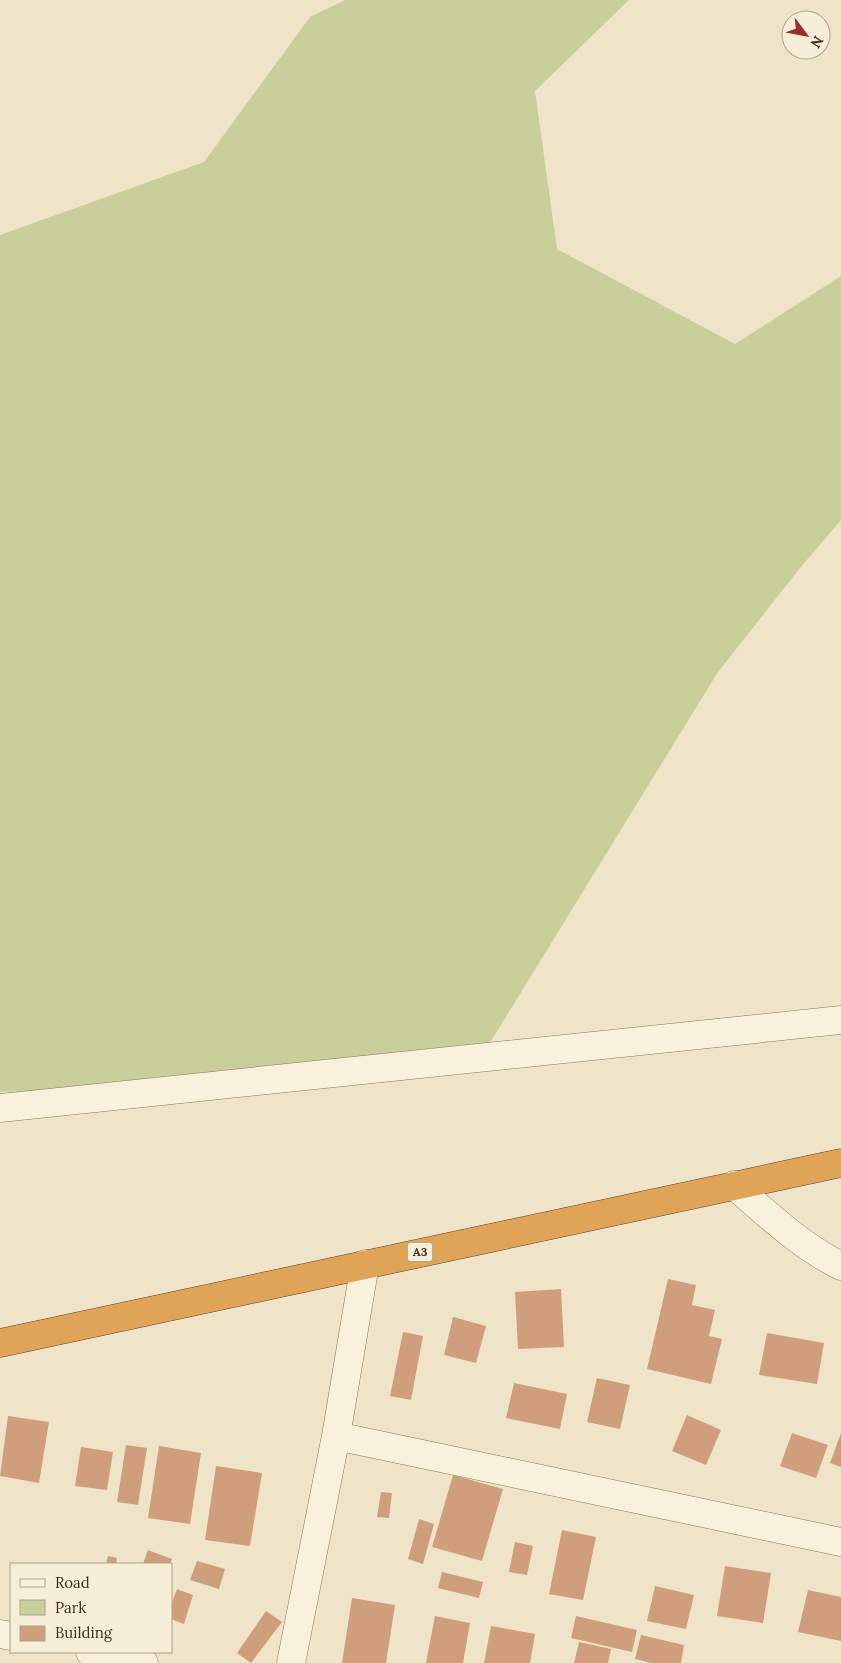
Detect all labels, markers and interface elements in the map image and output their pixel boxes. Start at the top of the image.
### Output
north arrow [781,10,831,60]
text: N [806,33,828,51]
road number: A3 [408,1242,432,1262]
legend [10,1563,172,1653]
text: Road [55,1573,90,1592]
text: Park [55,1598,86,1617]
text: Building [55,1623,113,1642]

